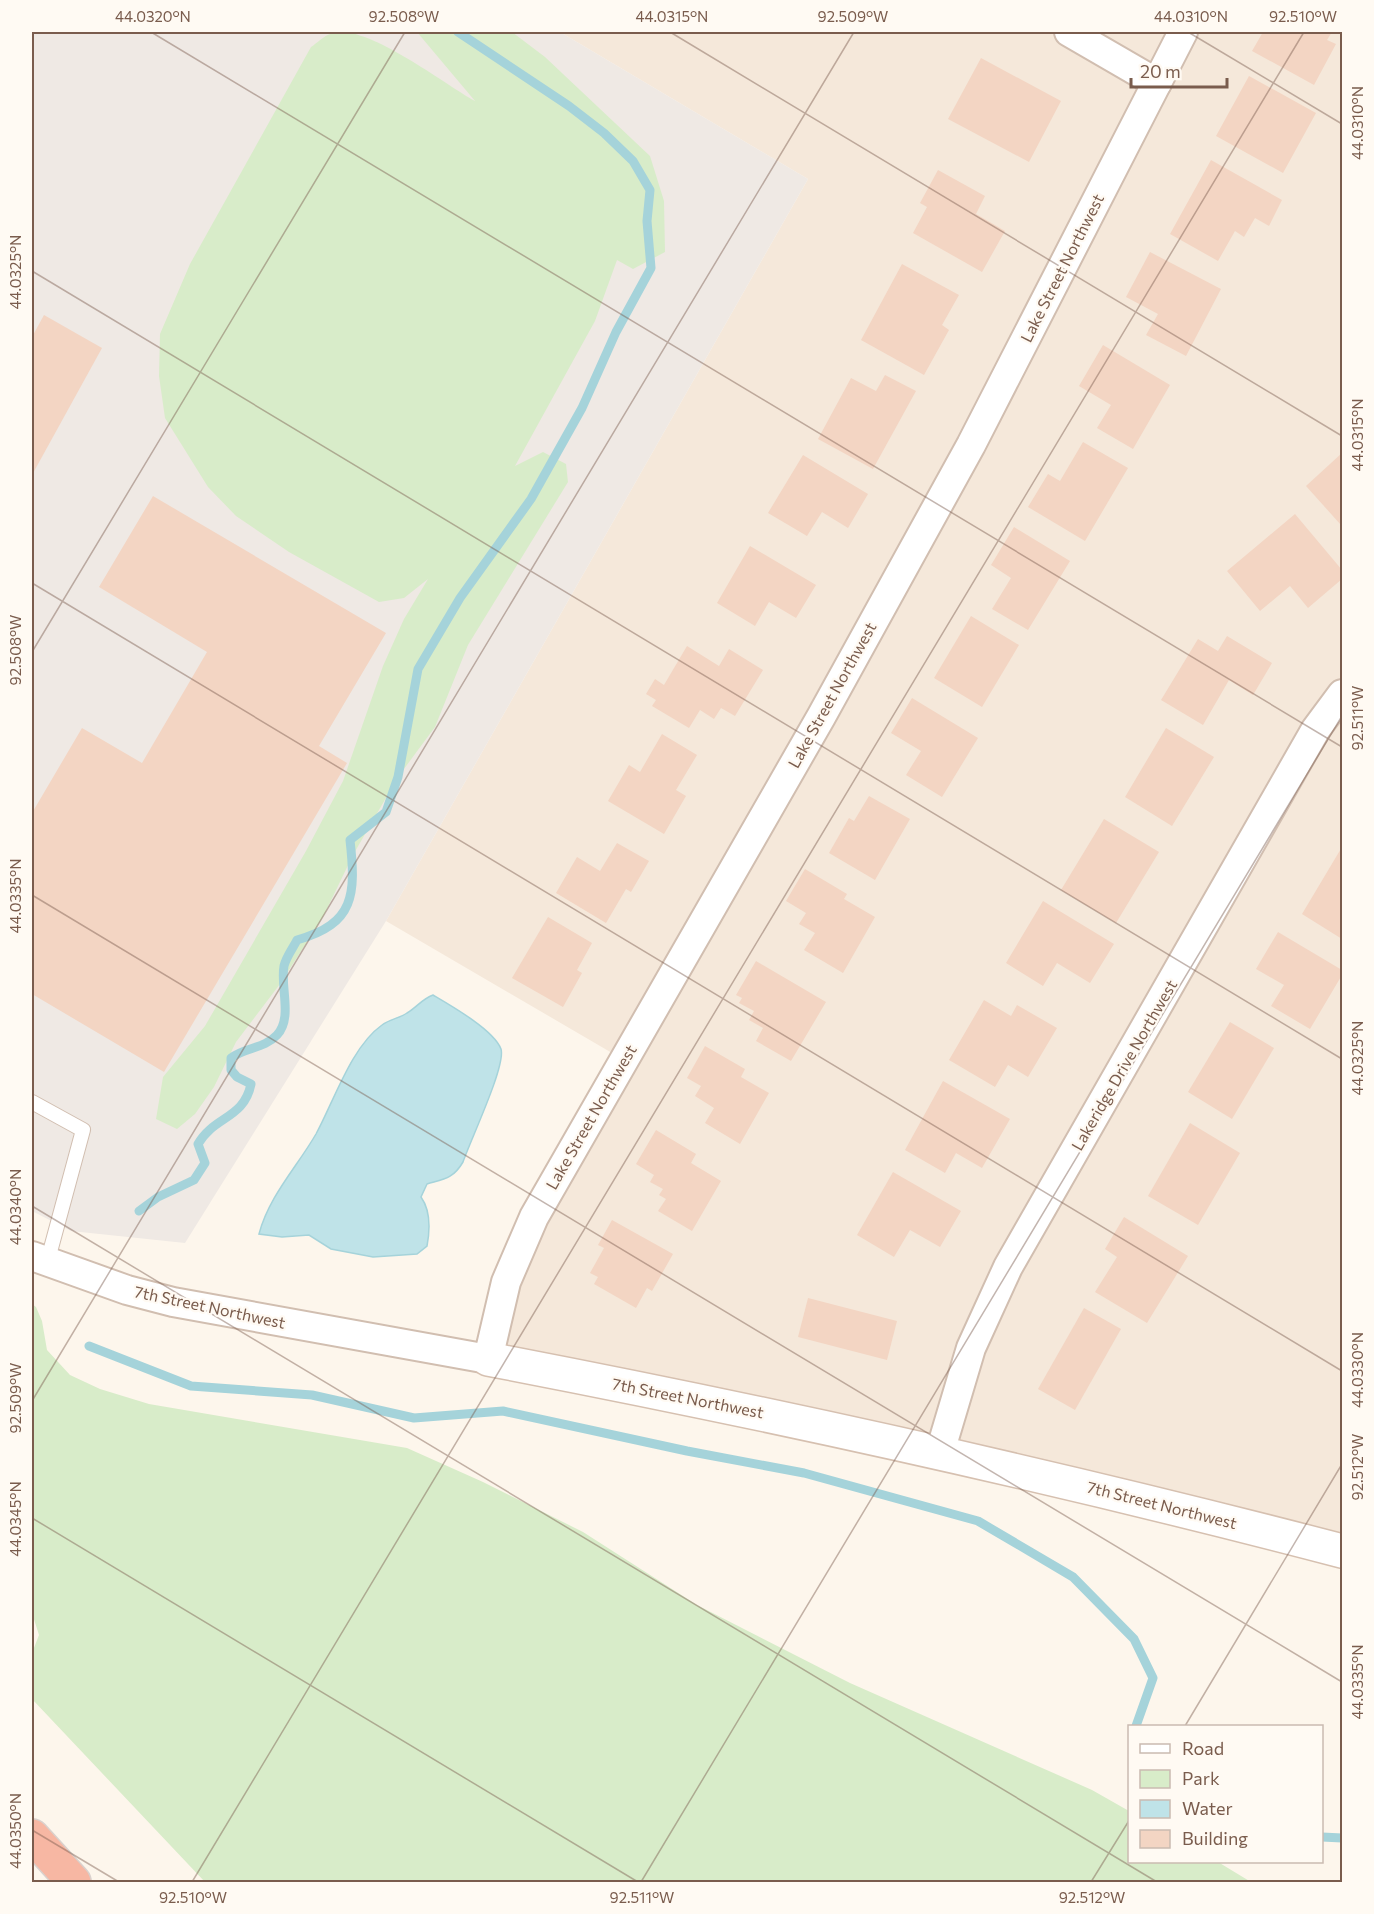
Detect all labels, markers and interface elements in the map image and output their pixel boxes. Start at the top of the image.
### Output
text: 44.0320°N [115,7,191,25]
text: 92.508°W [369,7,439,25]
text: 44.0315°N [636,7,708,25]
text: 92.509°W [818,7,888,25]
text: 44.0310°N [1154,7,1228,25]
text: 92.510°W [1269,7,1337,25]
scale bar [1131,51,1227,89]
text: 20 m [1140,60,1181,82]
text: 44.0310°N [1348,86,1366,160]
street label: Lake Street Northwest [1016,190,1107,345]
text: 44.0325°N [6,235,24,309]
text: 44.0315°N [1348,399,1366,471]
text: 92.508°W [6,615,24,685]
street label: Lake Street Northwest [784,618,880,771]
text: 92.511°W [1348,686,1366,750]
text: 44.0335°N [6,859,24,934]
street label: Lakeridge Drive Northwest [1067,976,1181,1154]
text: 44.0325°N [1348,1021,1366,1095]
street label: Lake Street Northwest [541,1041,640,1192]
text: 44.0340°N [6,1169,24,1245]
street label: 7th Street Northwest [133,1281,288,1332]
text: 44.0330°N [1348,1332,1366,1408]
text: 92.509°W [6,1363,24,1433]
street label: 7th Street Northwest [611,1374,766,1422]
text: 92.512°W [1348,1434,1366,1500]
street label: 7th Street Northwest [1085,1477,1239,1532]
text: 44.0345°N [6,1481,24,1557]
text: 44.0335°N [1348,1645,1366,1720]
legend [1128,1725,1323,1863]
text: Road [1182,1737,1224,1759]
text: Park [1182,1767,1220,1789]
text: 44.0350°N [6,1793,24,1869]
text: Water [1182,1797,1233,1819]
text: Building [1182,1827,1248,1849]
text: 92.510°W [159,1888,227,1906]
text: 92.511°W [610,1888,674,1906]
text: 92.512°W [1059,1888,1125,1906]

